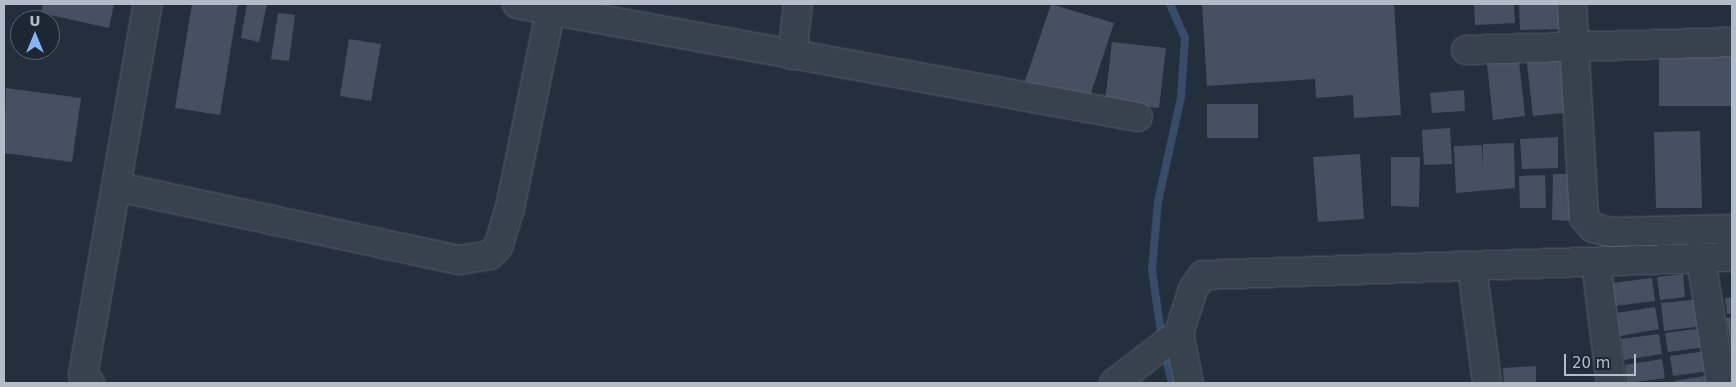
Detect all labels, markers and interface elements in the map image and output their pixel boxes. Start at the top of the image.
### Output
north arrow [10,10,60,60]
text: U [29,13,41,29]
scale bar [1566,344,1638,376]
text: 20 m [1572,354,1610,372]

